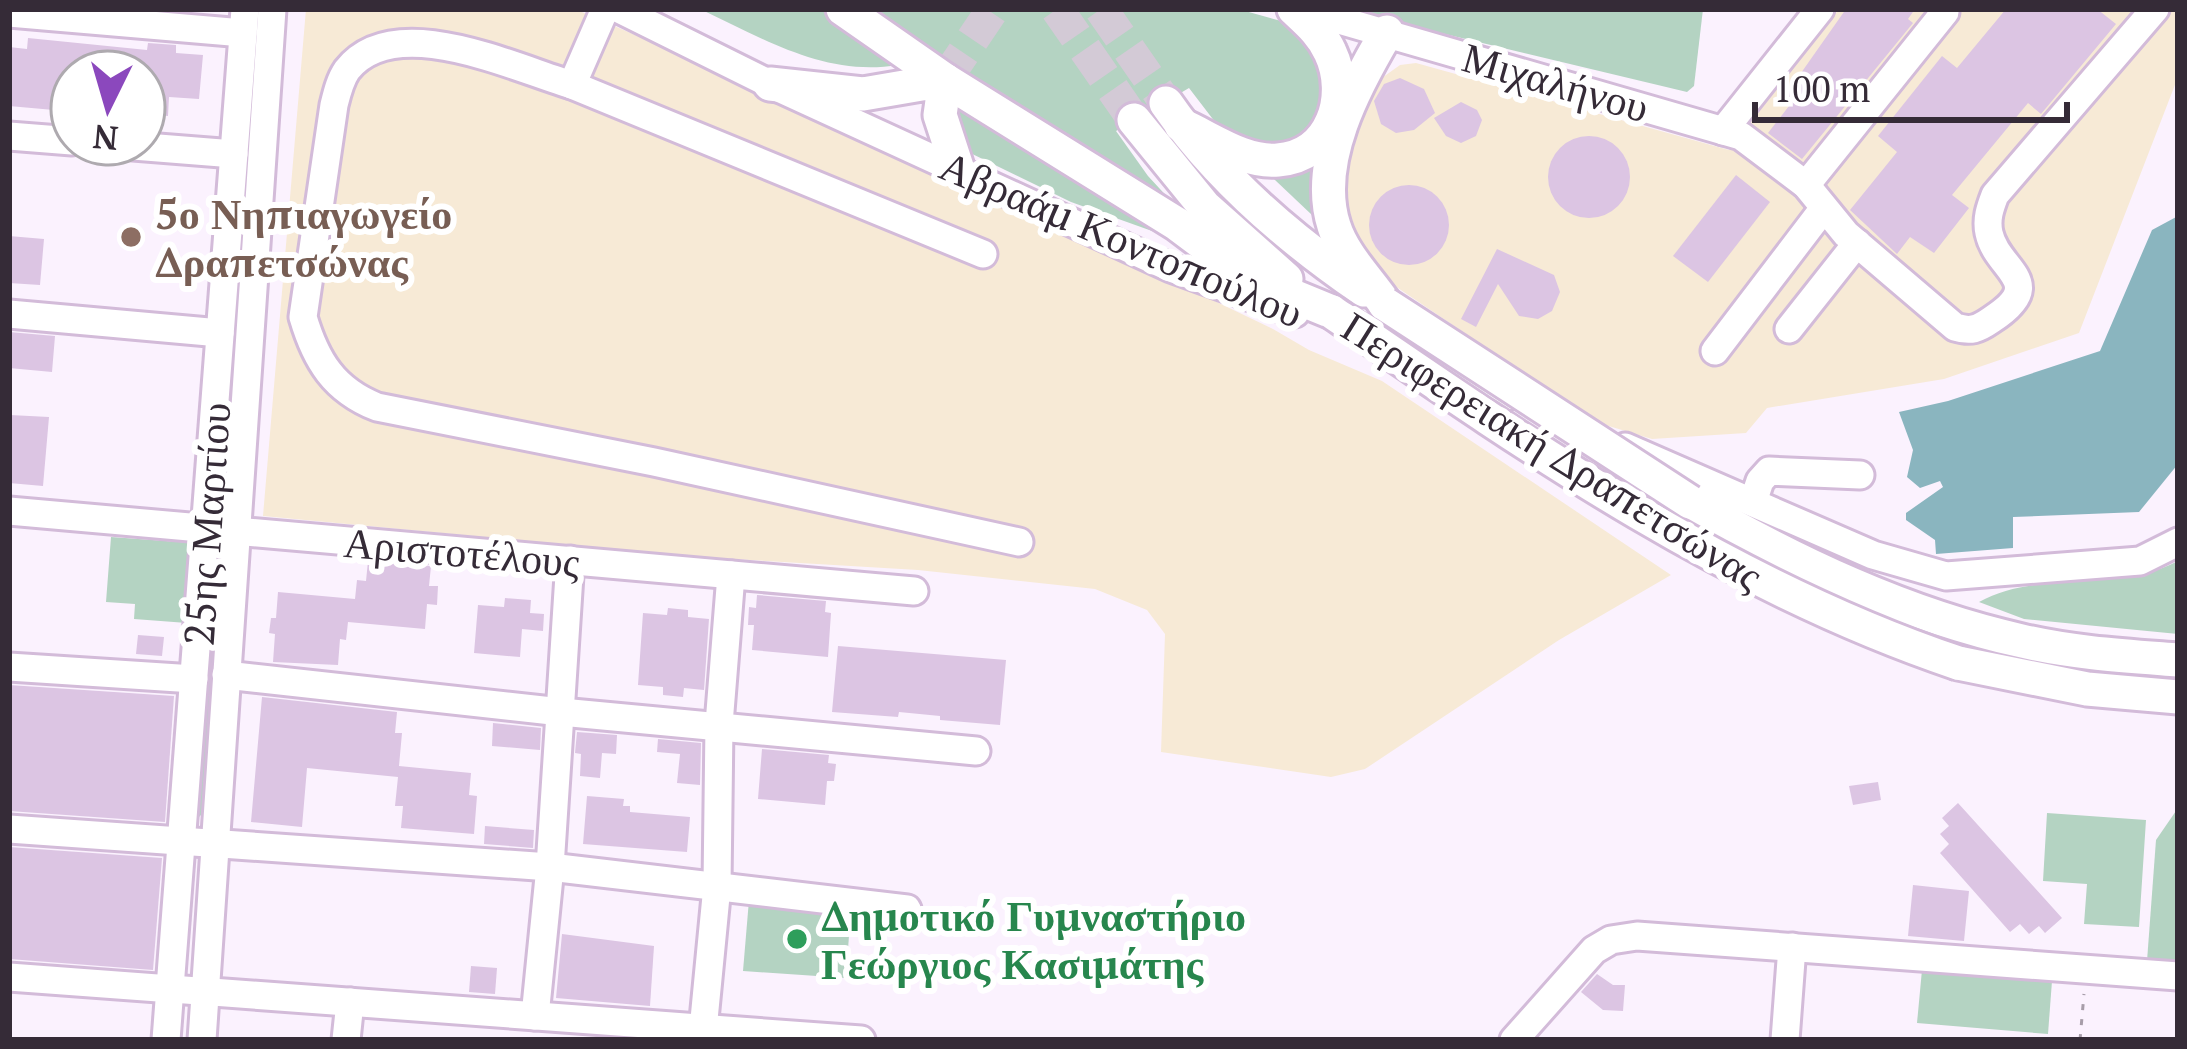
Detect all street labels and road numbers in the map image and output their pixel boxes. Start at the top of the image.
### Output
street label: Μιχαλήνου [1456,28,1656,134]
street label: Αβραάμ Κοντοπούλου [932,136,1312,340]
street label: Περιφερειακή Δραπετσώνας [1332,298,1774,603]
street label: 25ης Μαρτίου [170,400,242,648]
street label: Αριστοτέλους [342,513,583,589]

